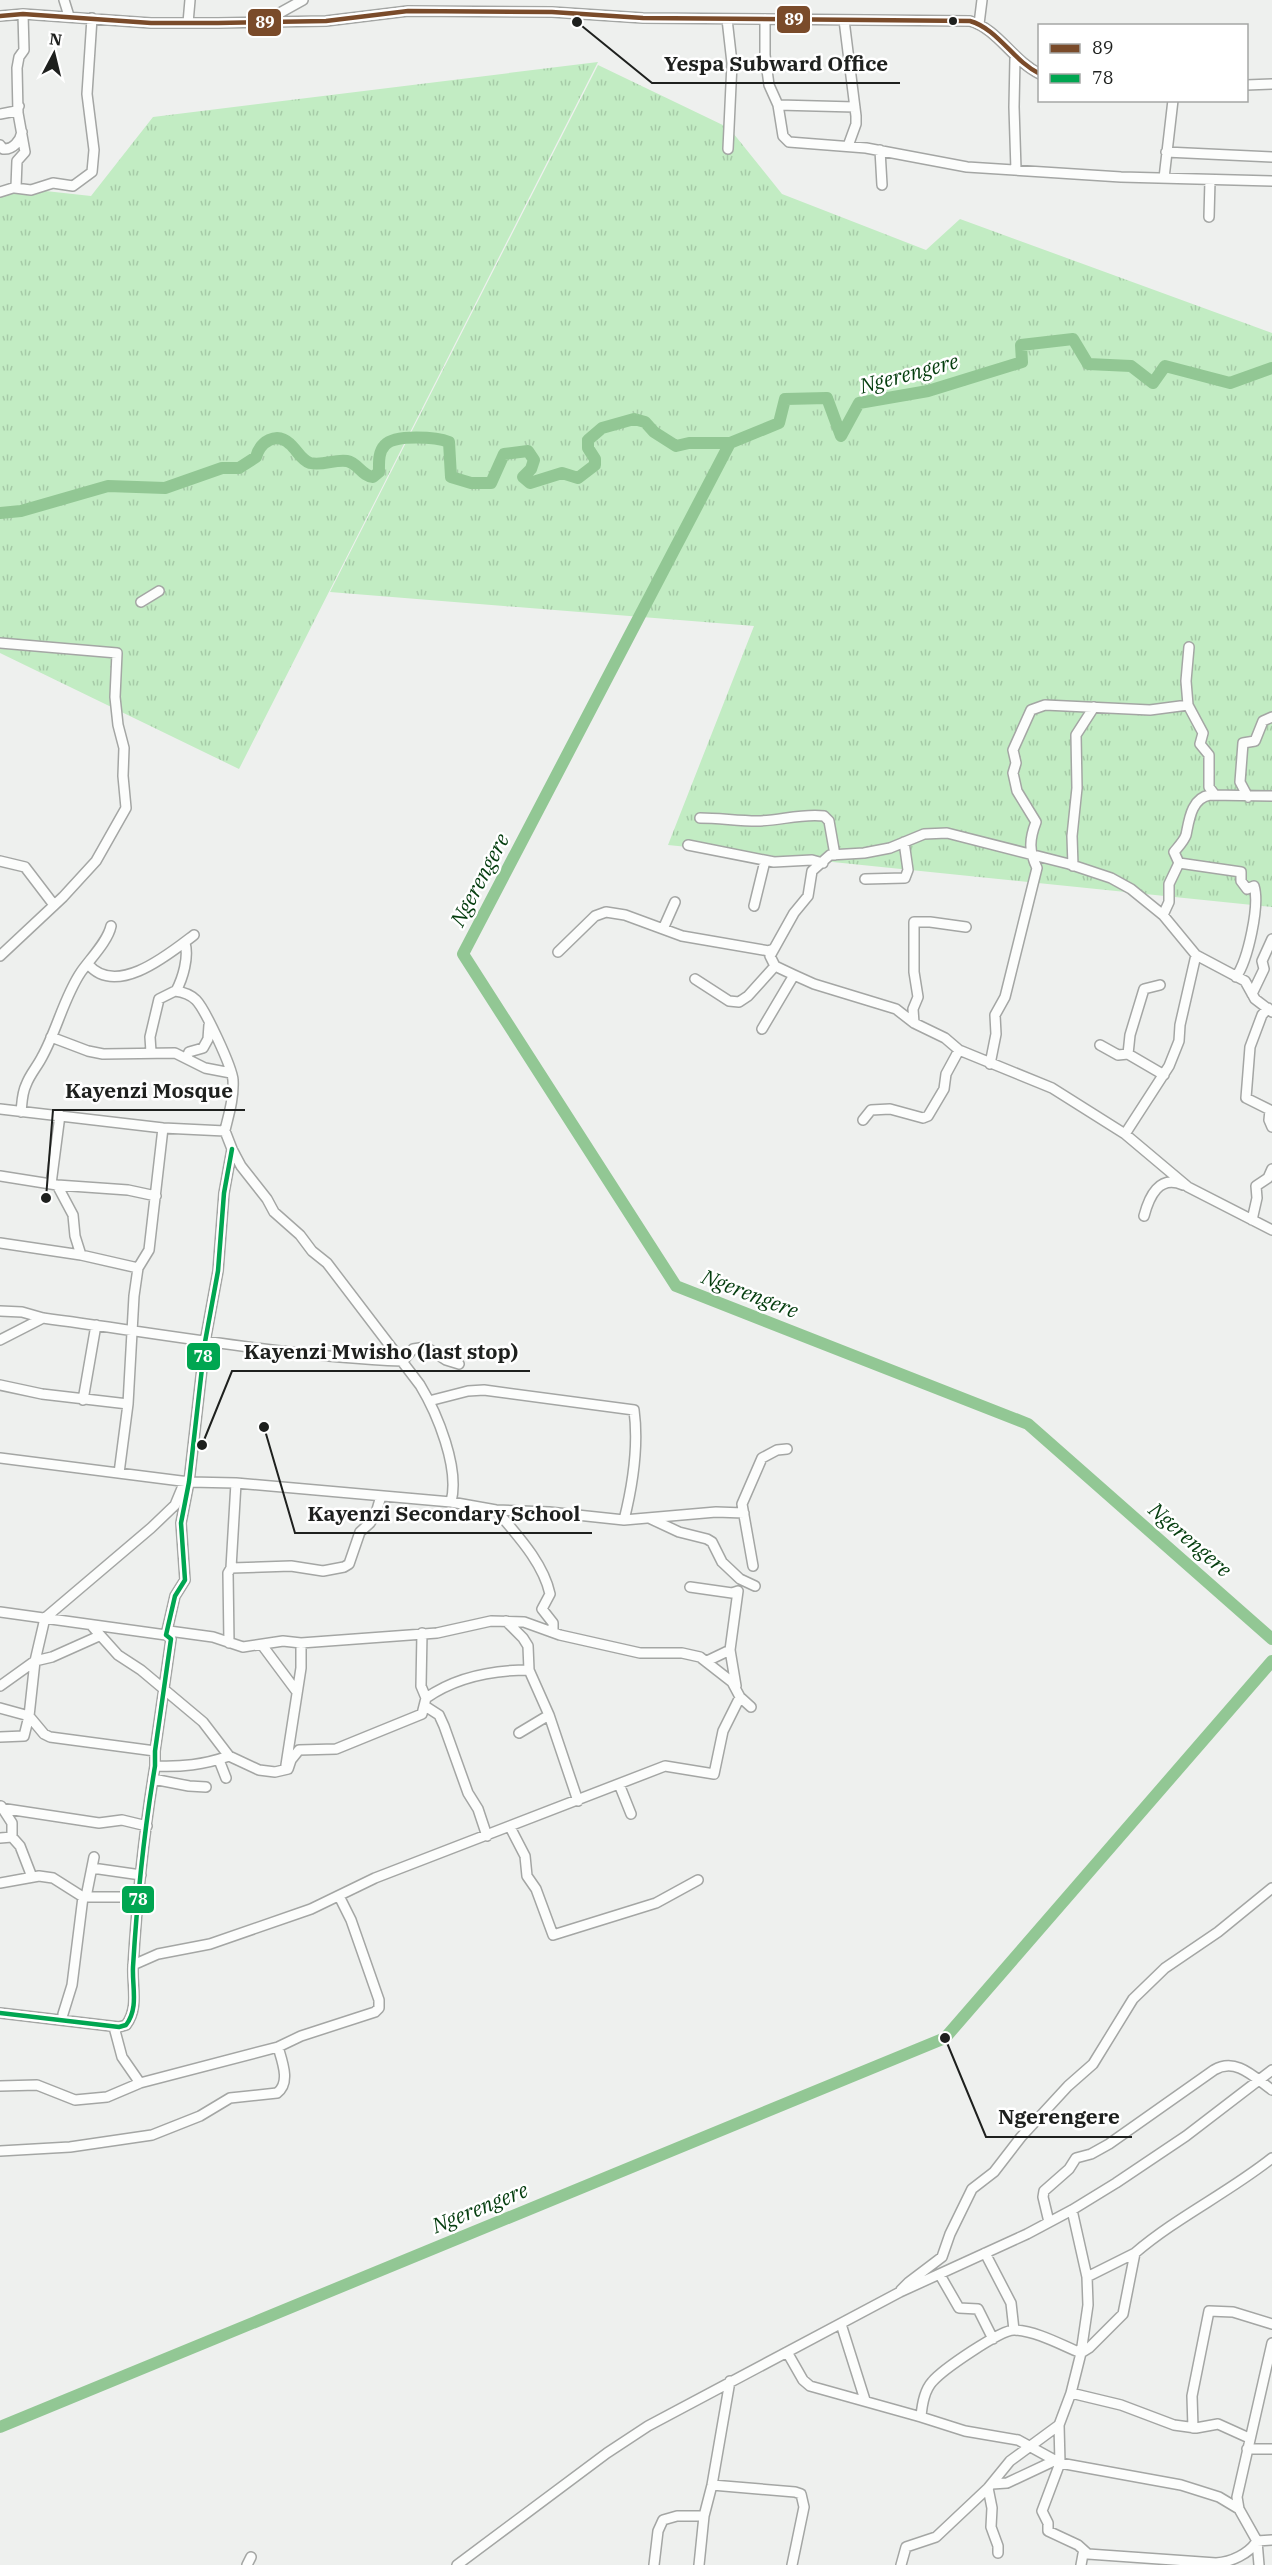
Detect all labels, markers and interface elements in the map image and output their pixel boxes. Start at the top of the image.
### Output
line badge: 89 [776,5,811,34]
line badge: 89 [247,8,282,37]
text: 89 [784,9,804,29]
text: 89 [255,12,275,32]
unlabelled marker [947,15,959,27]
north arrow [24,24,84,84]
legend [1038,24,1248,102]
text: N [48,28,63,50]
text: 89 [1092,36,1114,59]
callout: Yespa Subward Office [652,44,900,83]
text: Yespa Subward Office [664,49,888,77]
text: 78 [1092,66,1114,89]
water label: Ngerengere [855,346,962,400]
water label: Ngerengere [443,828,516,932]
callout: Kayenzi Mosque [53,1071,245,1110]
text: Kayenzi Mosque [65,1076,233,1104]
water label: Ngerengere [697,1261,803,1325]
callout: Kayenzi Mwisho (last stop) [232,1332,530,1371]
text: Kayenzi Mwisho (last stop) [244,1337,518,1365]
line badge: 78 [186,1342,221,1371]
text: 78 [193,1346,213,1366]
callout: Kayenzi Secondary School [295,1494,592,1533]
water label: Ngerengere [1143,1495,1239,1583]
text: Kayenzi Secondary School [308,1499,581,1527]
line badge: 78 [121,1885,155,1914]
text: 78 [128,1889,148,1909]
callout: Ngerengere [986,2098,1132,2137]
text: Ngerengere [998,2102,1120,2130]
water label: Ngerengere [427,2175,532,2239]

